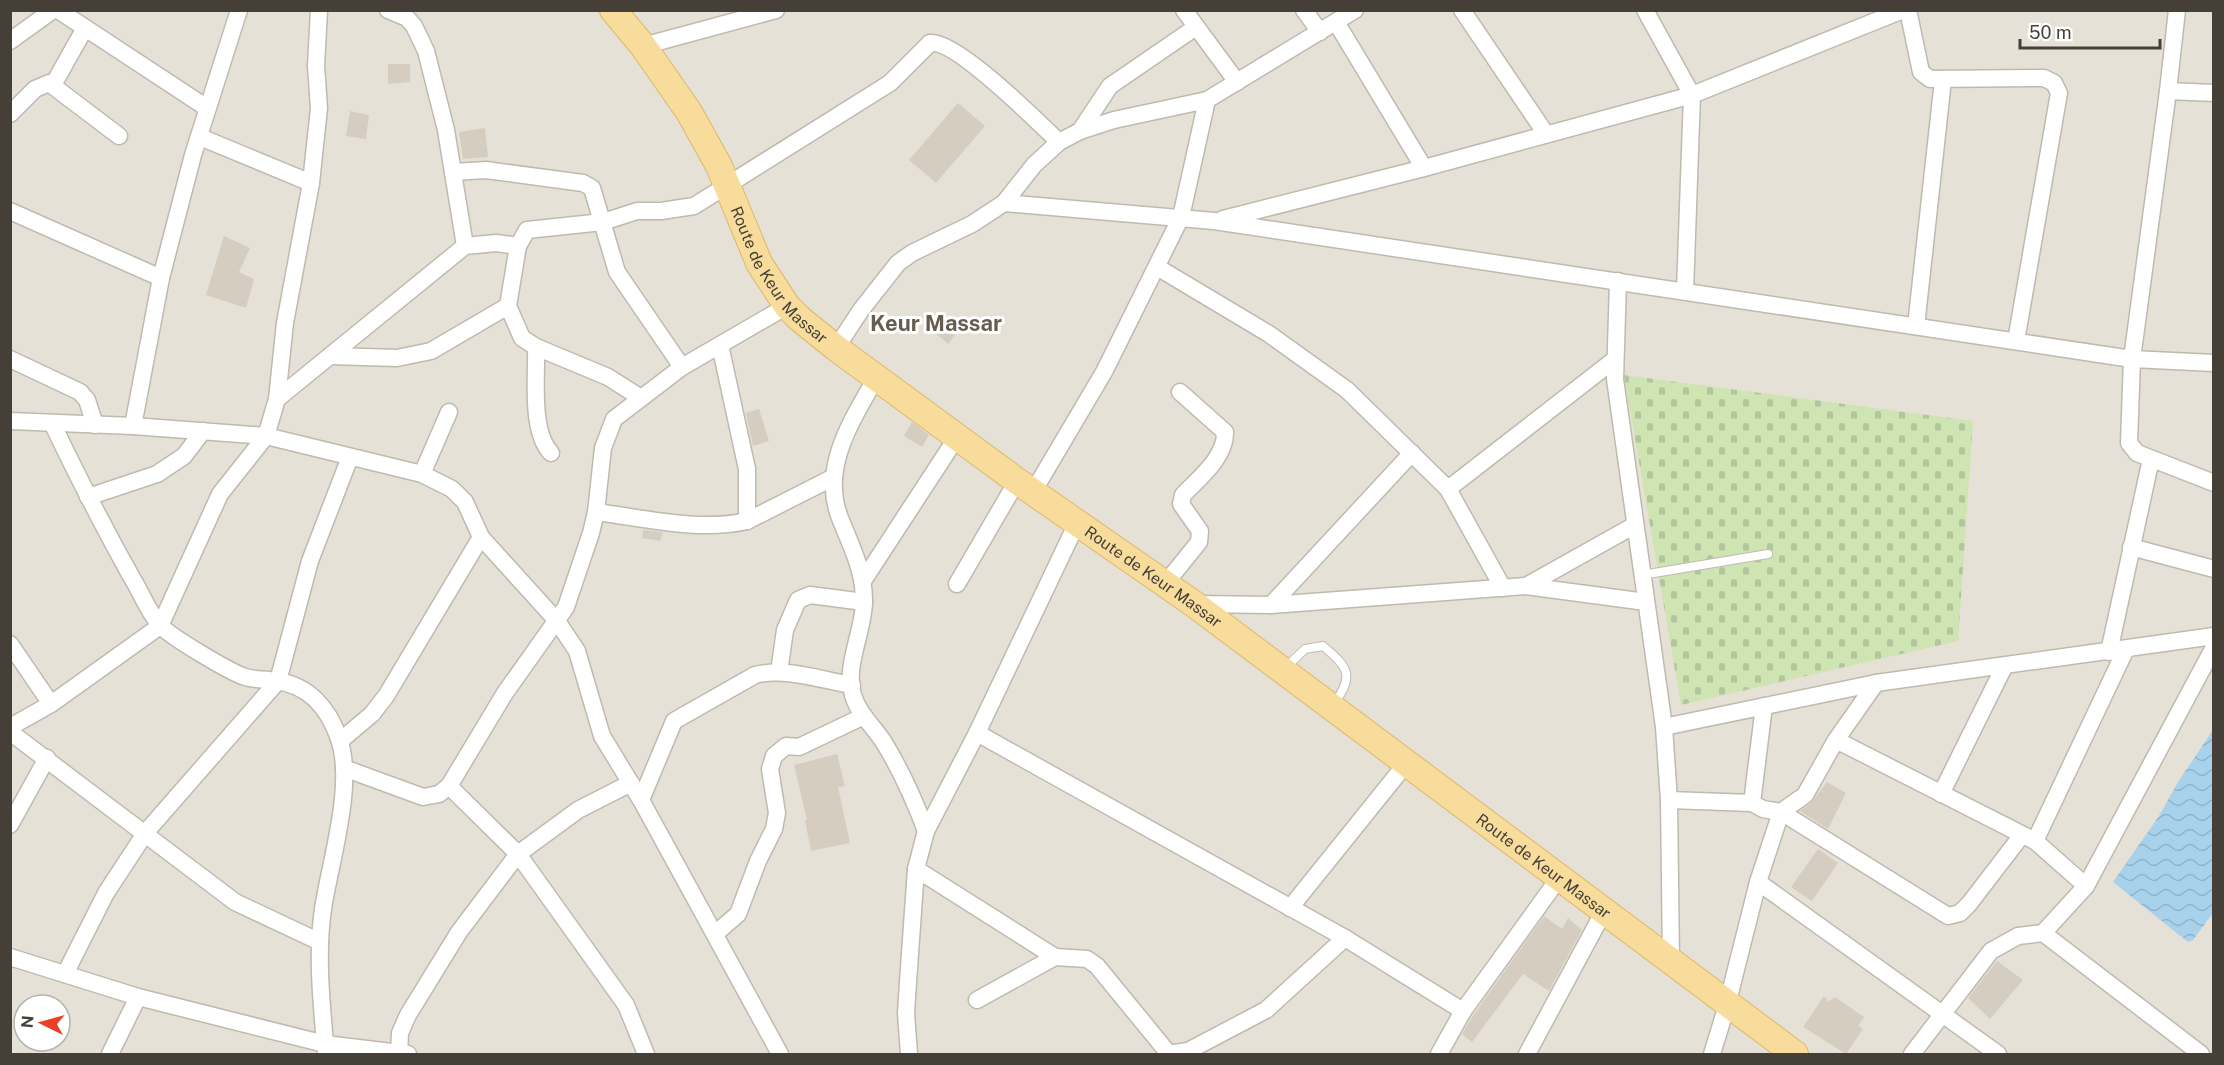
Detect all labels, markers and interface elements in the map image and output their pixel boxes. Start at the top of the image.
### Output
scale bar [2020,12,2160,50]
text: 50 m [2029,22,2072,43]
street label: Route de Keur Massar [727,203,832,347]
district label: Keur Massar [870,310,1002,336]
street label: Route de Keur Massar [1081,522,1226,631]
street label: Route de Keur Massar [1473,809,1615,922]
north arrow [12,993,72,1053]
text: N [18,1015,38,1029]

